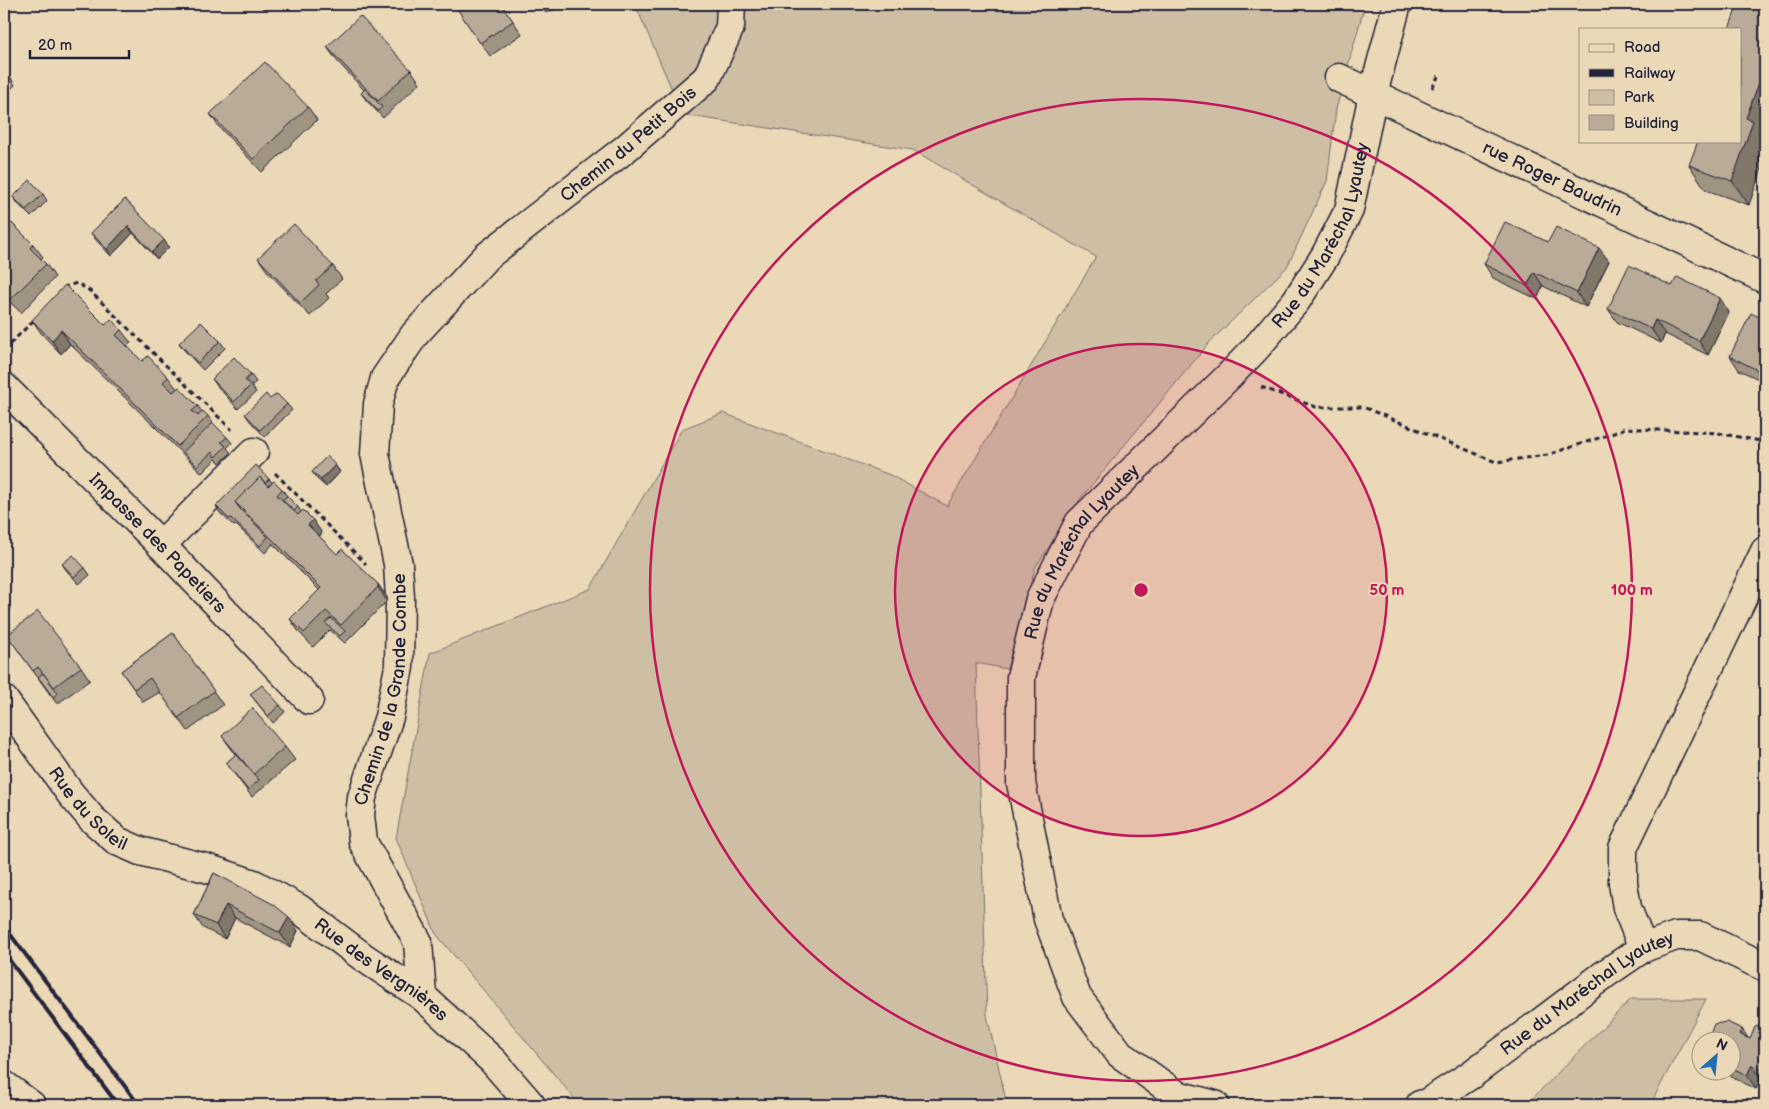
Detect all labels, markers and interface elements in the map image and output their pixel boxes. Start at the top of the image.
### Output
scale bar [30,28,129,60]
legend [1579,28,1742,142]
text: 20 m [38,36,72,55]
text: Road [1624,38,1660,57]
text: Railway [1624,64,1675,83]
street label: Chemin du Petit Bois [556,82,700,206]
text: Park [1624,88,1655,107]
text: Building [1624,114,1679,133]
street label: rue Roger Baudrin [1479,137,1625,221]
street label: Rue du Maréchal Lyautey [1267,140,1373,332]
street label: Rue du Maréchal Lyautey [1020,459,1144,641]
street label: Impasse des Papetiers [85,469,231,617]
street label: Chemin de la Grande Combe [351,572,411,806]
centre of rings [1132,581,1150,599]
text: 50 m [1370,581,1405,600]
text: 100 m [1611,581,1653,600]
street label: Rue du Soleil [44,763,131,855]
street label: Rue des Vergnières [310,914,453,1025]
street label: Rue du Maréchal Lyautey [1496,927,1677,1059]
north arrow [1692,1032,1742,1082]
text: N [1713,1035,1730,1055]

